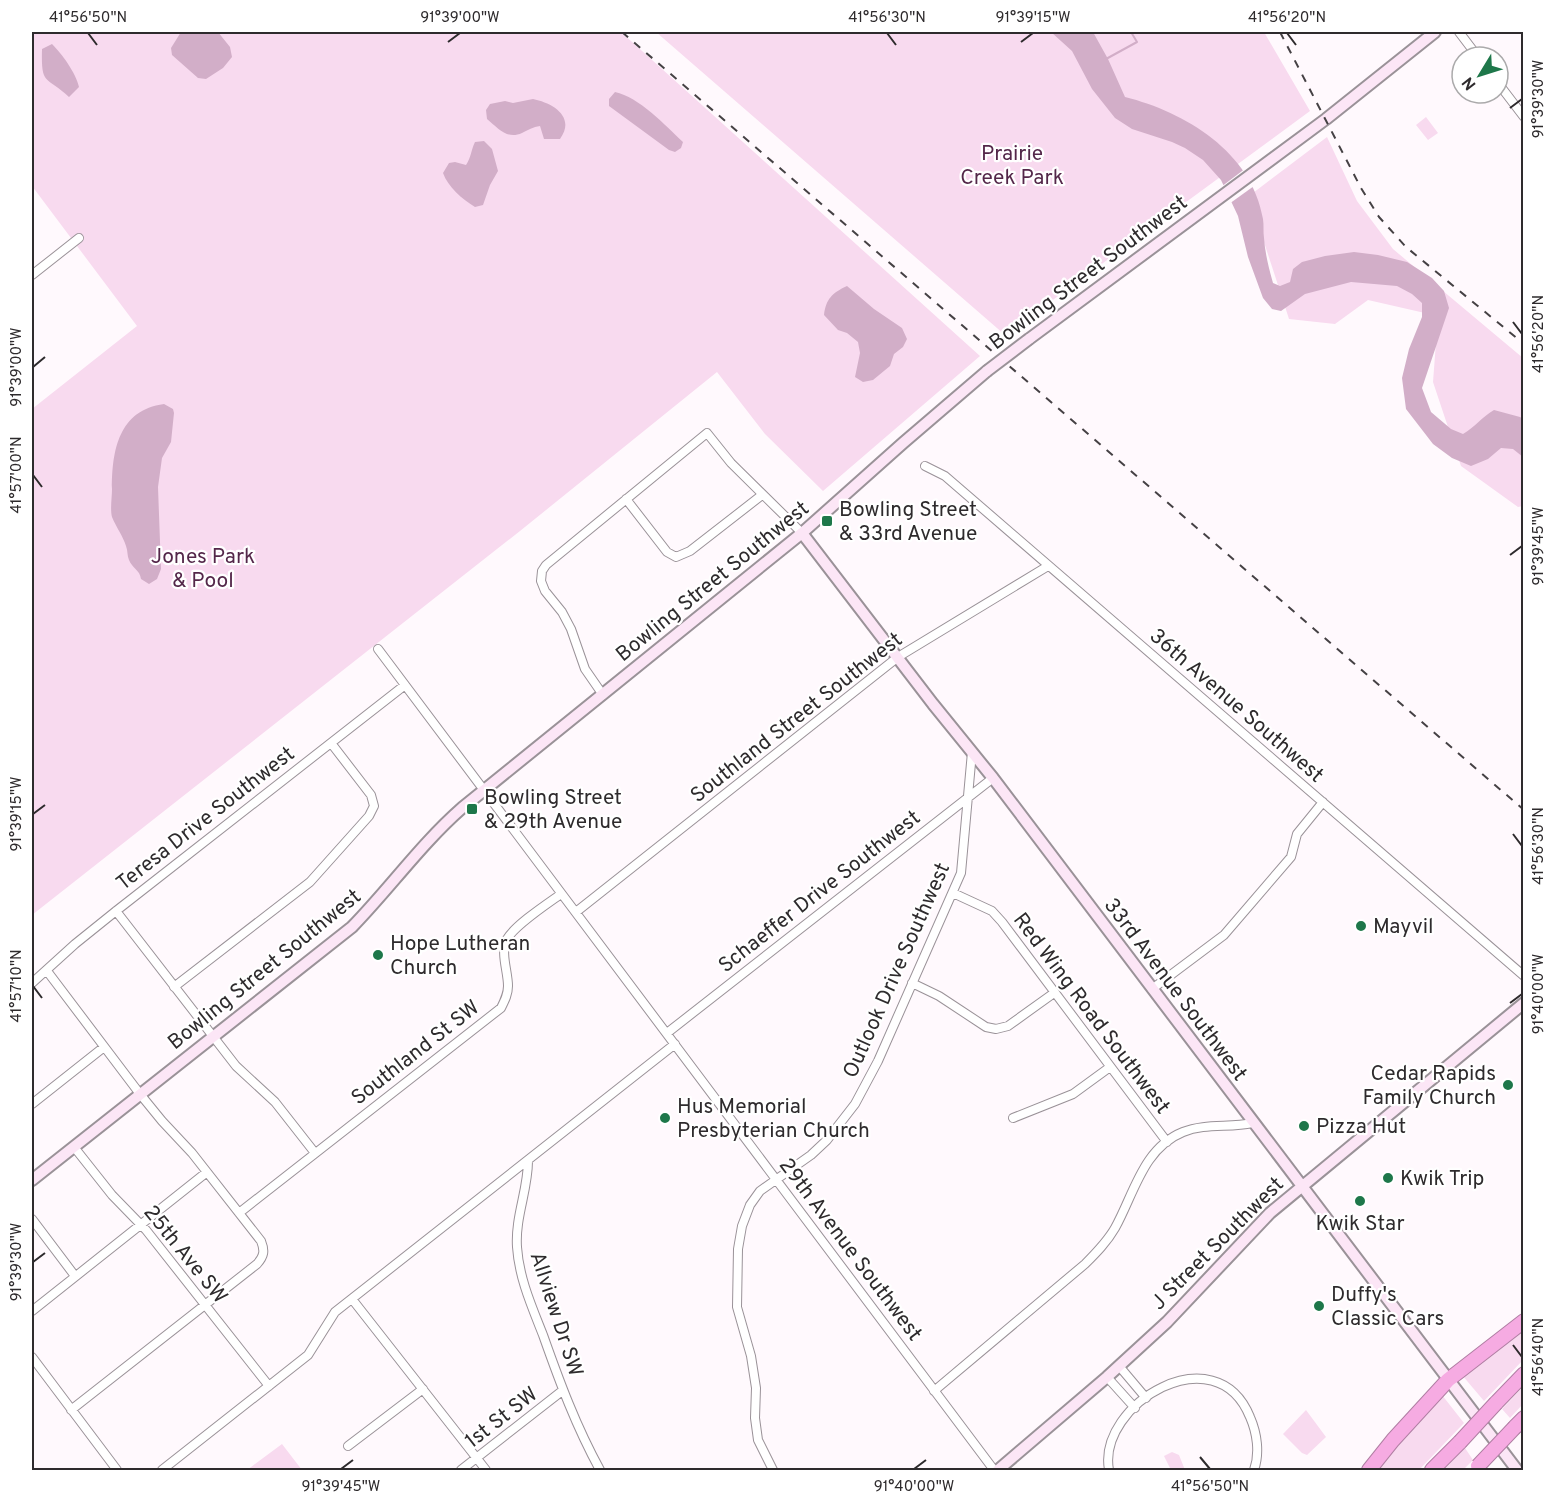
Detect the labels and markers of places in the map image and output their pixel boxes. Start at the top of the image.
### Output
place label: Bowling Street & 33rd Avenue [839,497,977,548]
marker: Bowling Street & 33rd Avenue [820,514,834,528]
place label: Bowling Street & 29th Avenue [484,785,622,836]
marker: Bowling Street & 29th Avenue [465,802,479,816]
place label: Mayvil [1373,914,1434,941]
marker: Mayvil [1354,919,1368,933]
place label: Hope Lutheran Church [390,931,530,982]
marker: Hope Lutheran Church [371,948,385,962]
place label: Cedar Rapids Family Church [1363,1061,1496,1112]
marker: Cedar Rapids Family Church [1501,1078,1515,1092]
place label: Hus Memorial Presbyterian Church [677,1094,870,1145]
marker: Hus Memorial Presbyterian Church [658,1111,672,1125]
place label: Pizza Hut [1316,1114,1406,1141]
marker: Pizza Hut [1297,1119,1311,1133]
place label: Kwik Trip [1400,1166,1484,1193]
marker: Kwik Trip [1381,1171,1395,1185]
marker: Kwik Star [1353,1194,1367,1208]
place label: Kwik Star [1315,1211,1405,1238]
place label: Duffy's Classic Cars [1331,1282,1444,1333]
marker: Duffy's Classic Cars [1312,1299,1326,1313]

